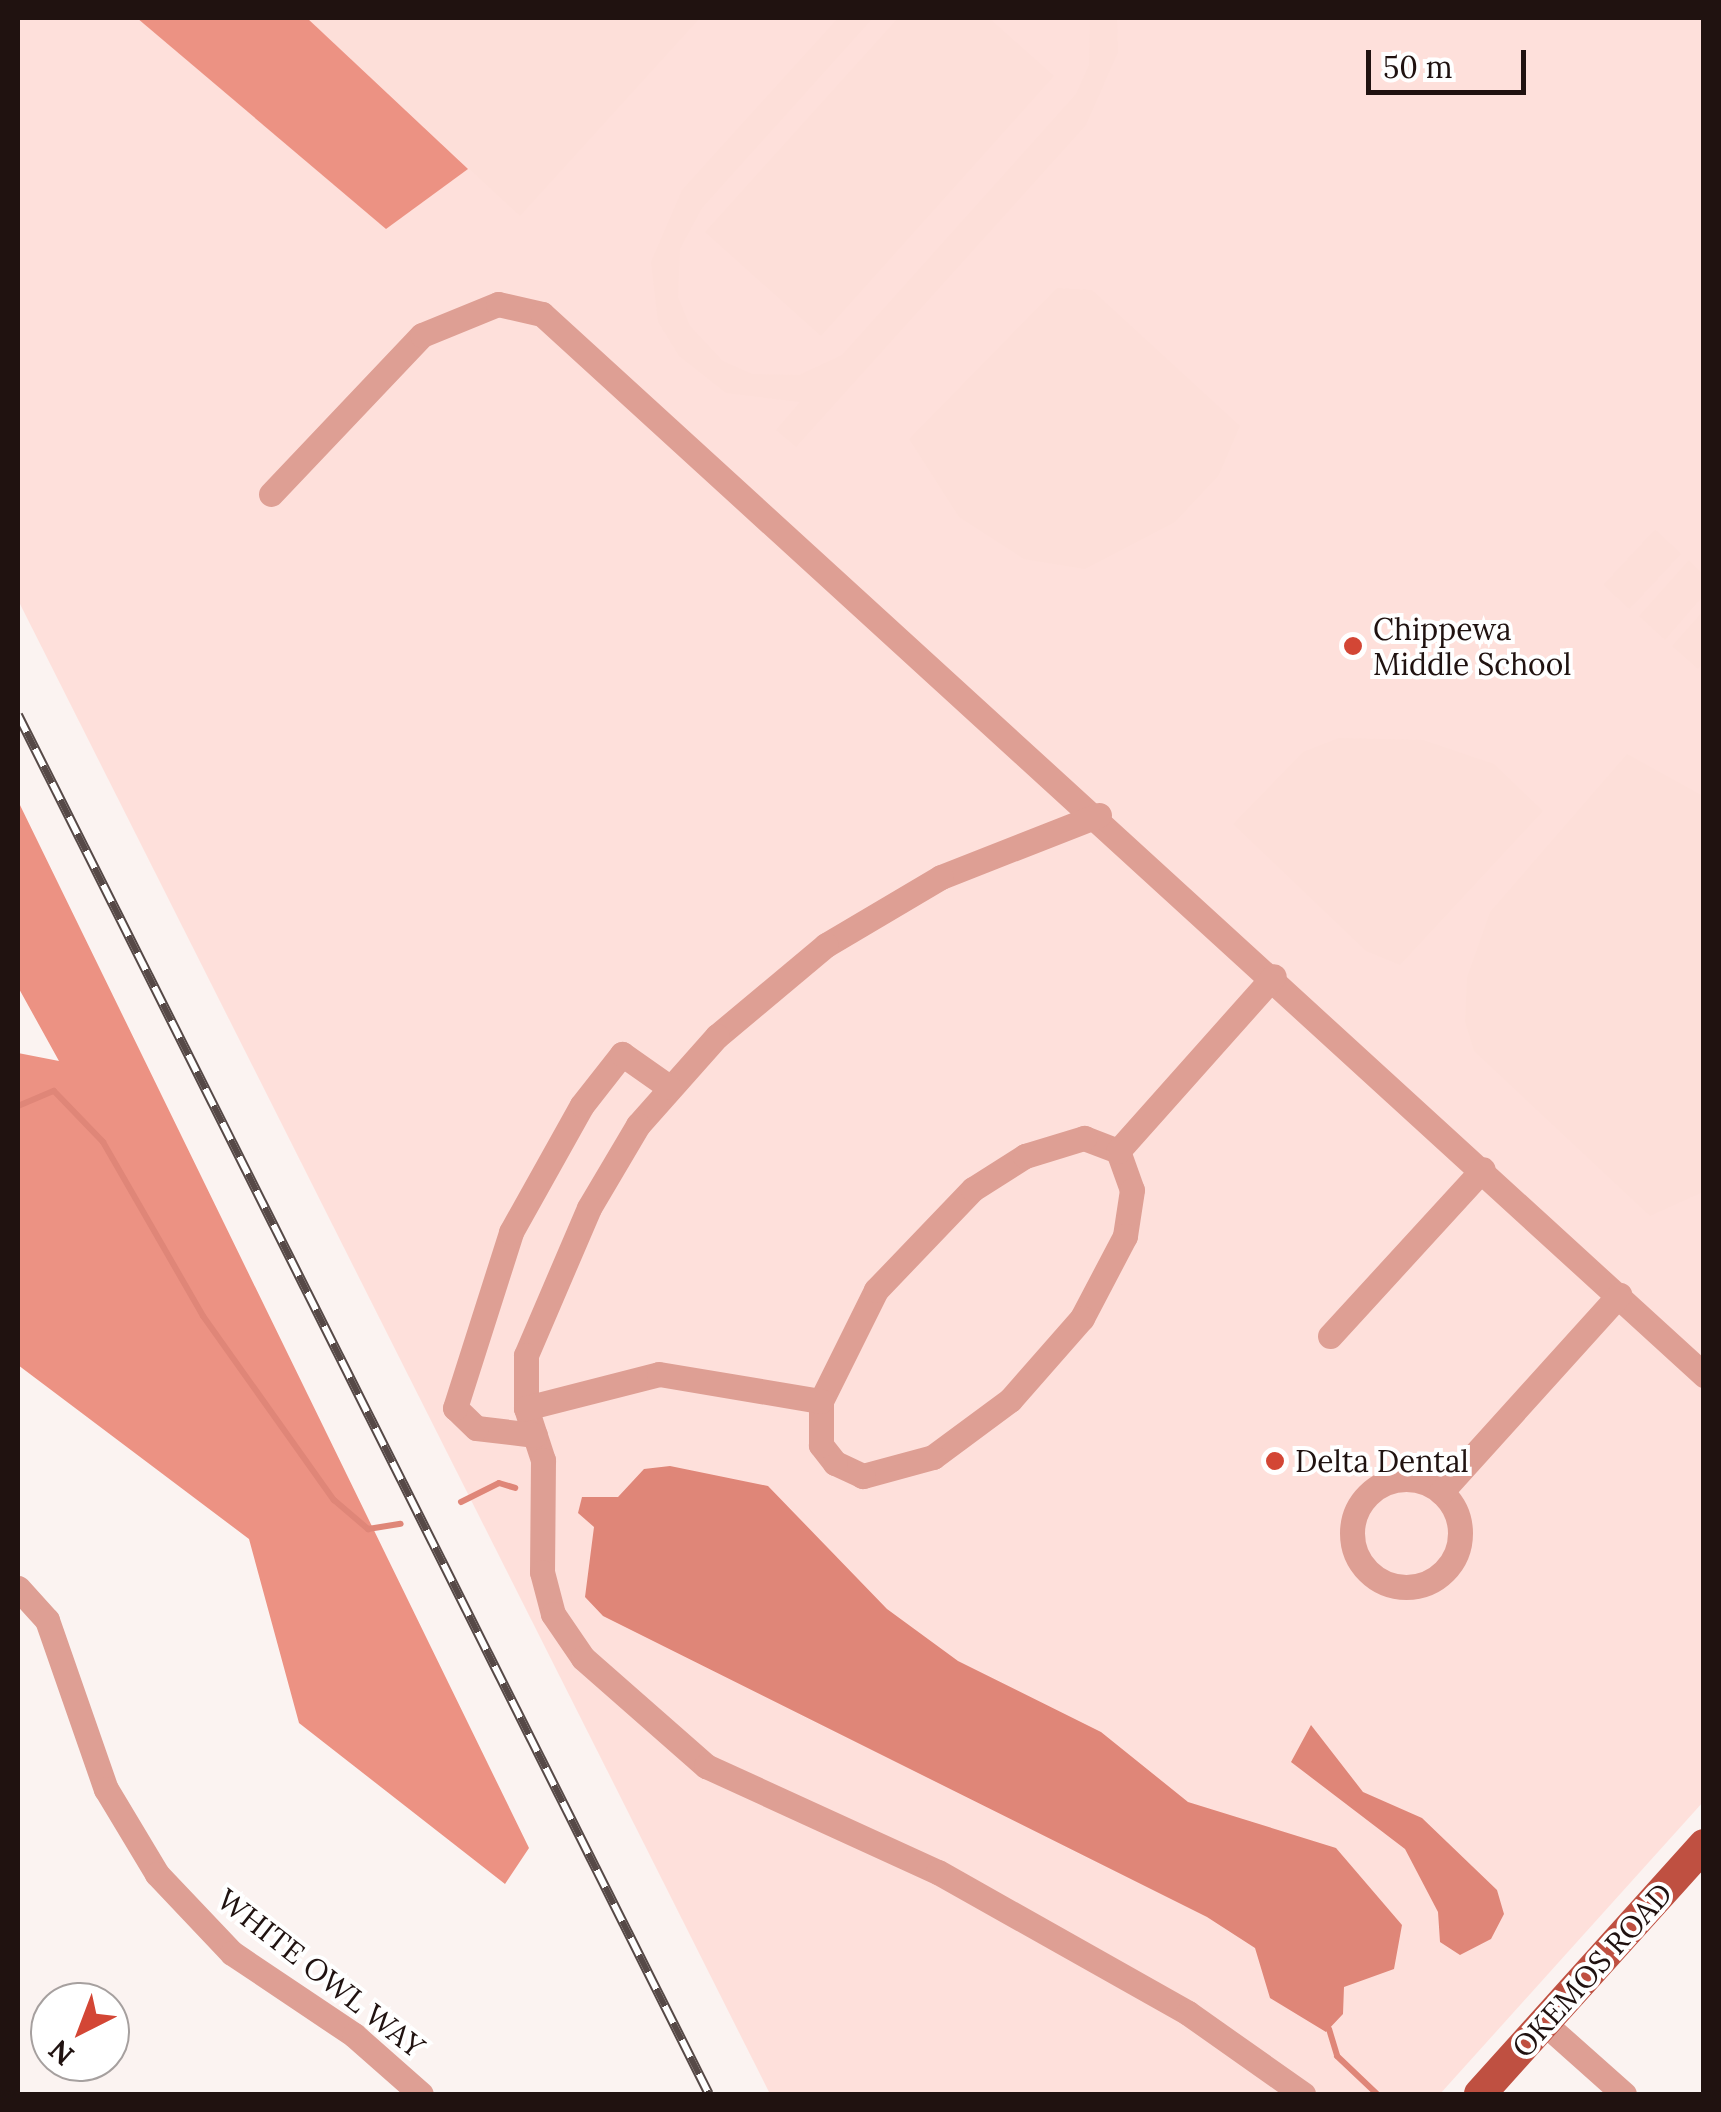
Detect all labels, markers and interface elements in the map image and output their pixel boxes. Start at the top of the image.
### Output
scale bar [1371,30,1531,92]
text: 50 m [1383,48,1453,86]
place label: Chippewa Middle School [1373,611,1571,682]
marker: Chippewa Middle School [1342,635,1364,657]
place label: Delta Dental [1295,1443,1469,1479]
marker: Delta Dental [1264,1450,1286,1472]
street label: OKEMOS ROAD [1504,1875,1680,2065]
street label: WHITE OWL WAY [210,1881,432,2065]
north arrow [30,1982,130,2082]
text: N [41,2032,81,2073]

